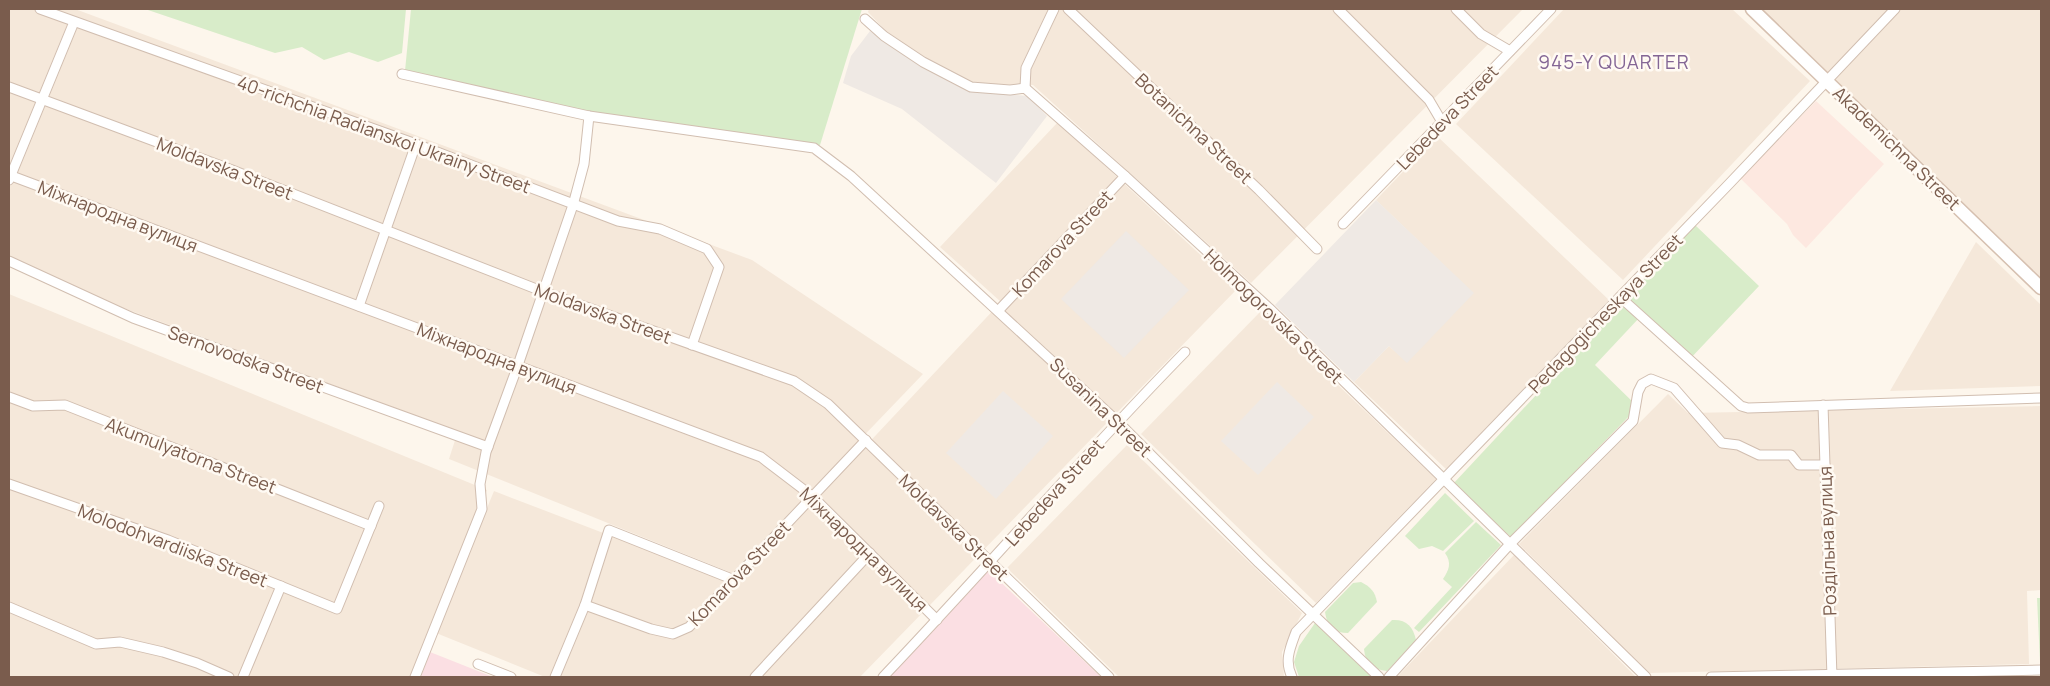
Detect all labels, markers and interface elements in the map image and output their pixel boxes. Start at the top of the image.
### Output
district label: 945-Y QUARTER [1538,49,1690,75]
street label: Lebedeva Street [1391,59,1503,175]
street label: Botanichna Street [1130,68,1258,188]
street label: 40-richchia Radianskoi Ukrainy Street [234,70,534,198]
street label: Akademichna Street [1828,81,1966,215]
street label: Moldavska Street [154,131,296,205]
street label: Міжнародна вулиця [35,174,201,258]
street label: Komarova Street [1006,185,1118,301]
street label: Pedagogicheskaya Street [1522,228,1688,398]
street label: Holmogorovska Street [1199,243,1349,389]
street label: Moldavska Street [531,277,675,349]
street label: Міжнародна вулиця [414,316,580,400]
street label: Sernovodska Street [165,320,327,398]
street label: Susanina Street [1045,352,1157,462]
street label: Akumulyatorna Street [102,411,280,499]
street label: Lebedeva Street [999,433,1109,551]
street label: Роздільна вулиця [1812,466,1842,616]
street label: Moldavska Street [894,468,1014,586]
street label: Міжнародна вулиця [795,482,933,616]
street label: Molodohvardiiska Street [75,498,271,592]
street label: Komarova Street [683,515,795,631]

